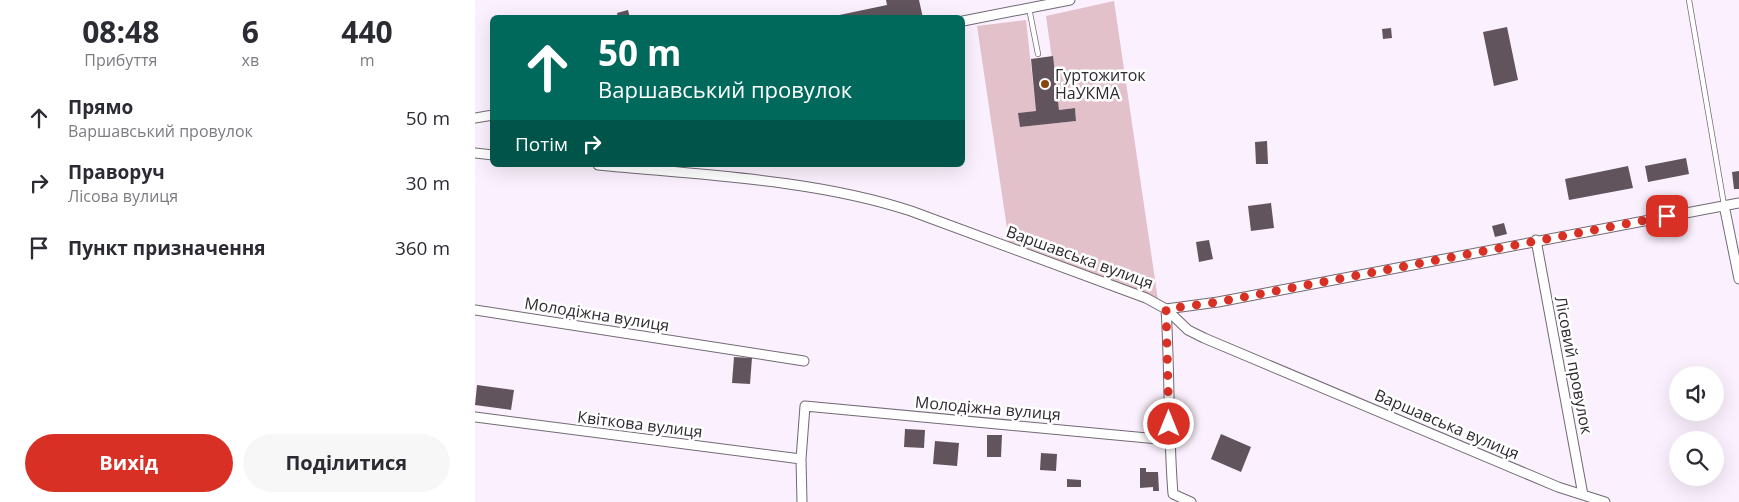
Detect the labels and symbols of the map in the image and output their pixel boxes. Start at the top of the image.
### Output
place label: Гуртожиток НаУКМА [1055,64,1146,104]
marker: Гуртожиток НаУКМА [1039,78,1051,90]
pin [1646,195,1688,237]
street label: Варшавська вулиця [1003,220,1157,294]
street label: Молодіжна вулиця [523,292,671,336]
street label: Лісовий провулок [1550,294,1598,436]
street label: Варшавська вулиця [1371,384,1523,464]
street label: Молодіжна вулиця [914,391,1062,425]
position arrow [1142,397,1194,449]
street label: Квіткова вулиця [576,405,704,443]

